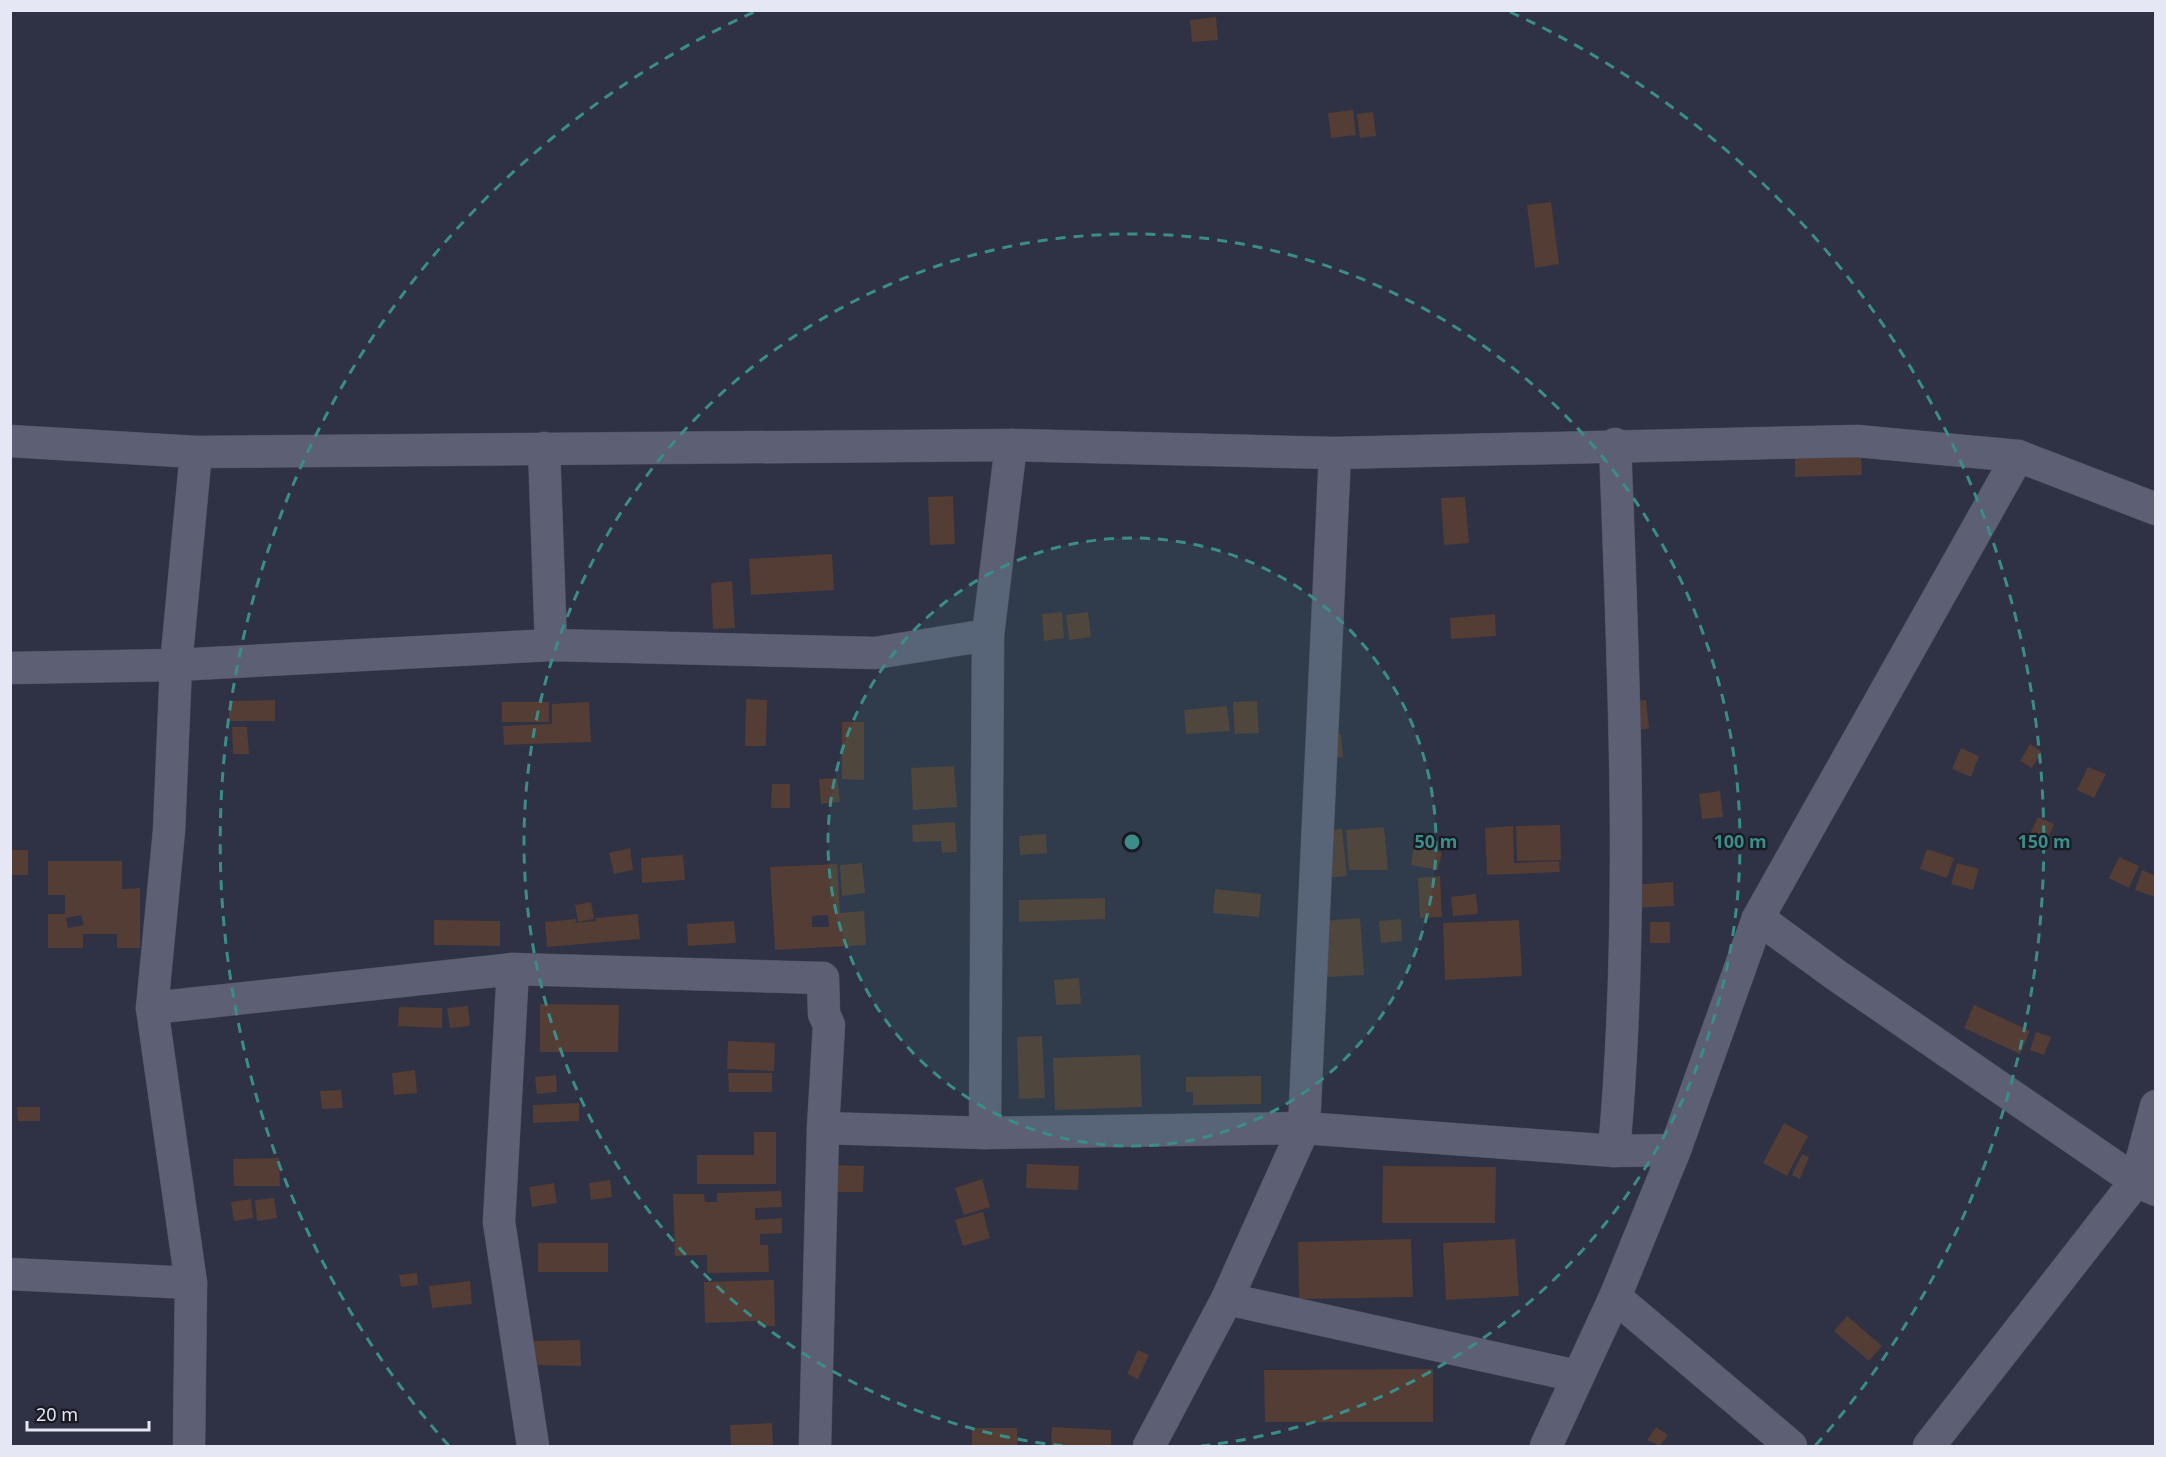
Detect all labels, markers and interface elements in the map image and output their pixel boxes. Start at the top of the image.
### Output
text: 50 m [1415,829,1457,853]
text: 100 m [1713,829,1767,853]
text: 150 m [2017,829,2071,853]
centre of rings [1122,832,1142,852]
scale bar [27,1394,148,1432]
text: 20 m [36,1402,78,1426]

